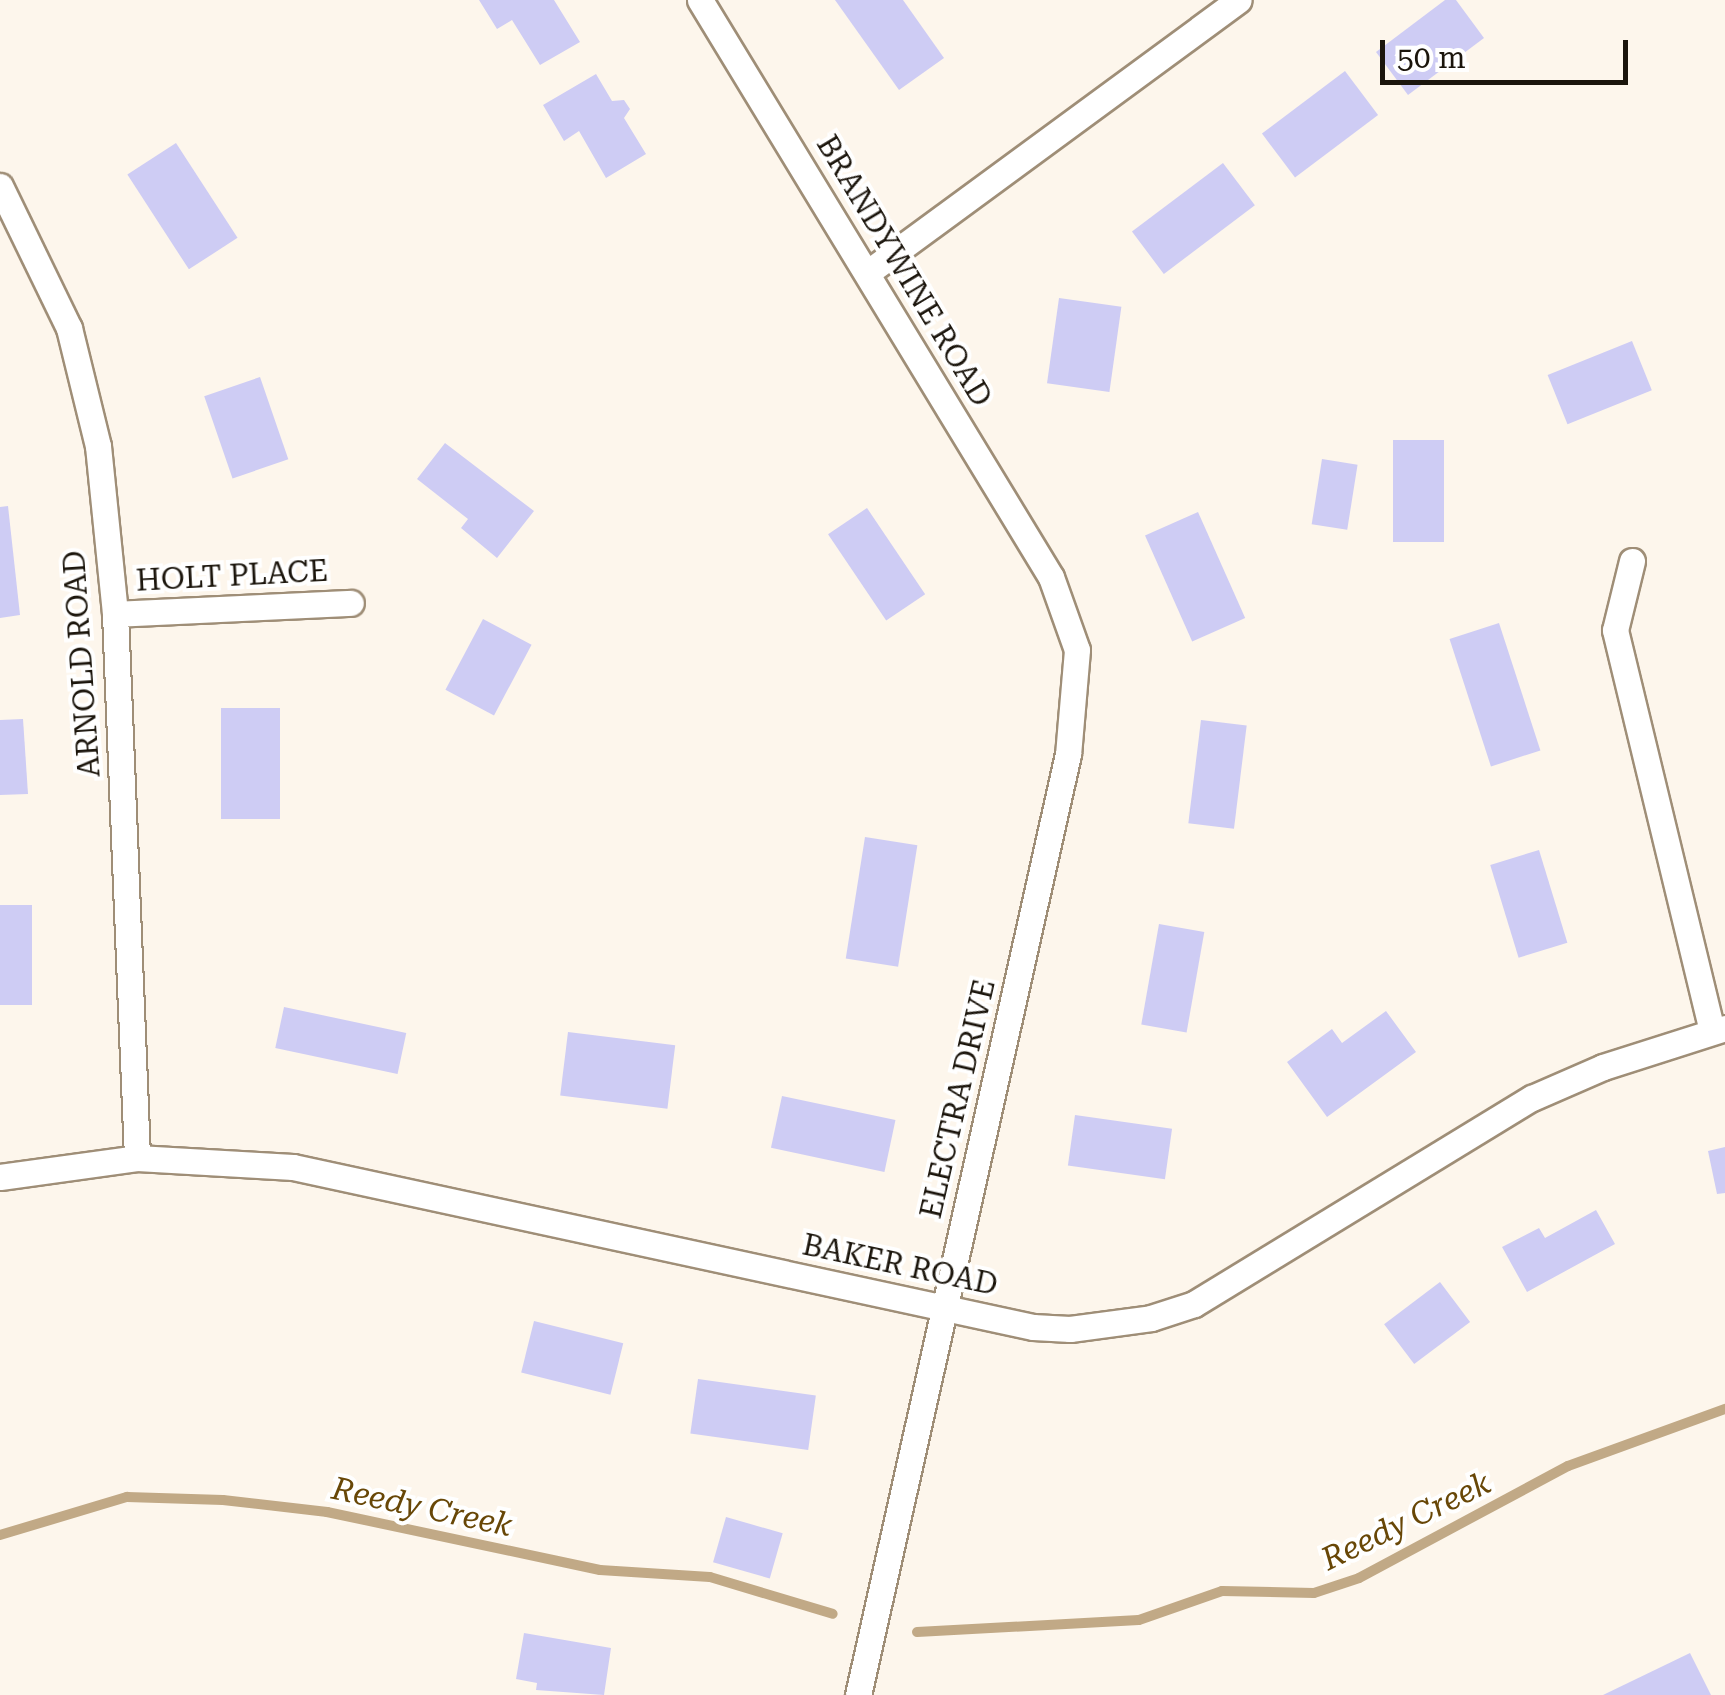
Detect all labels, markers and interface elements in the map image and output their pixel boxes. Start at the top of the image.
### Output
scale bar [1385,20,1632,82]
text: 50 m [1397,40,1466,75]
street label: BRANDYWINE ROAD [809,129,999,413]
street label: ARNOLD ROAD [56,549,108,779]
street label: HOLT PLACE [135,553,329,599]
street label: ELECTRA DRIVE [913,976,1003,1222]
street label: BAKER ROAD [799,1227,1001,1303]
water label: Reedy Creek [1315,1464,1497,1578]
water label: Reedy Creek [328,1469,516,1545]

